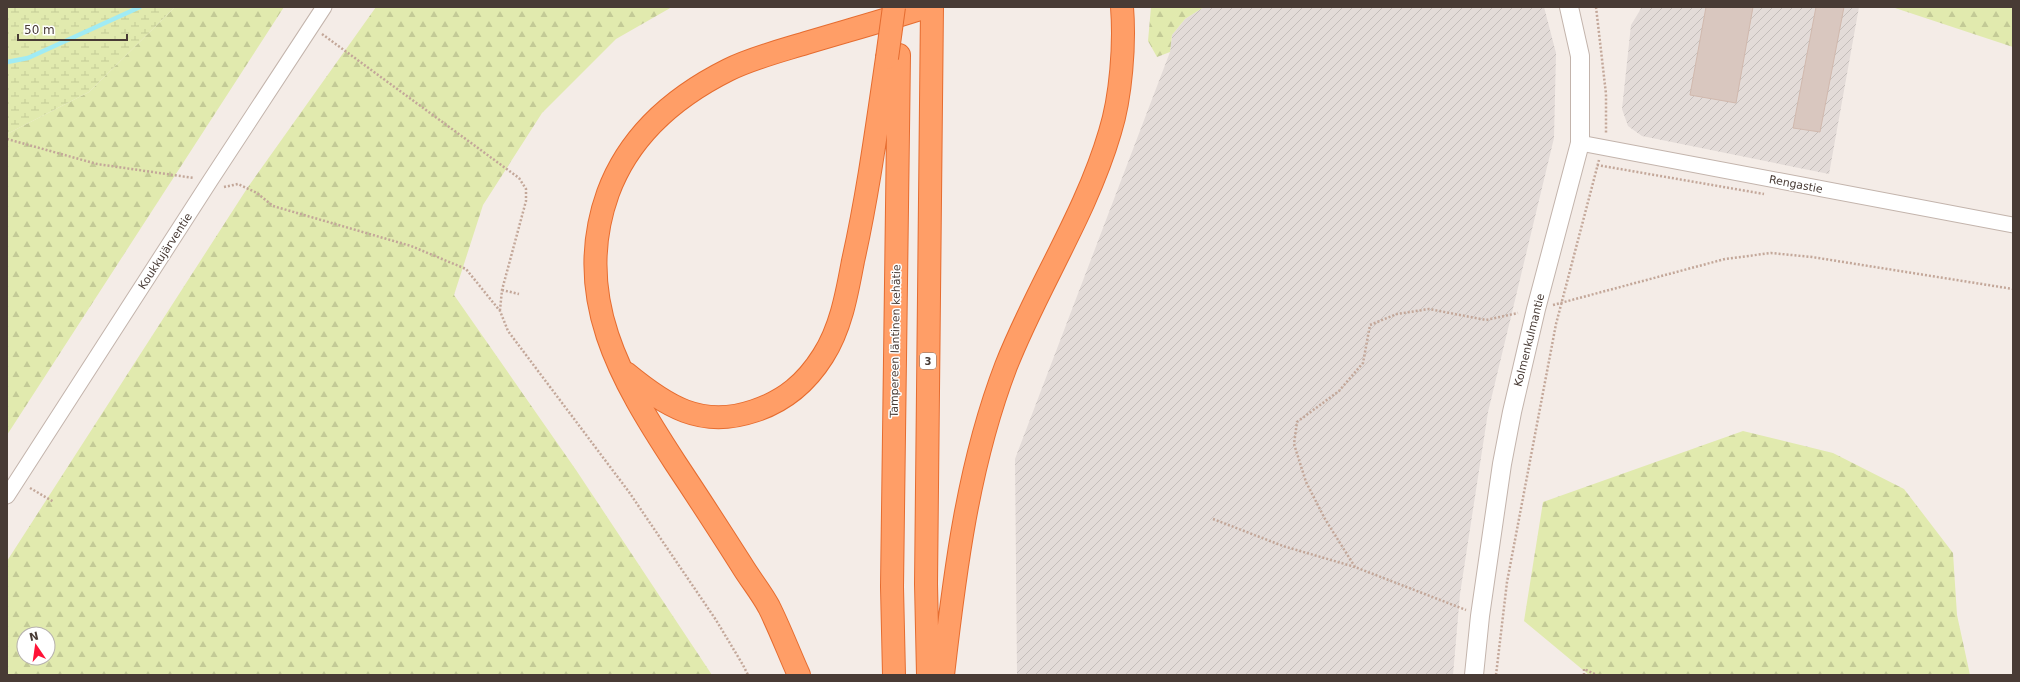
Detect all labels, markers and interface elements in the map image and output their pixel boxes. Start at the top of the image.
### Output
scale bar [18,16,127,42]
text: 50 m [24,23,55,37]
street label: Rengastie [1768,173,1824,196]
street label: Koukkujärventie [136,210,195,292]
street label: Tampereen läntinen kehätie [888,264,903,419]
street label: Kolmenkulmantie [1512,292,1547,388]
road number: 3 [920,353,936,369]
north arrow [16,626,56,666]
text: N [28,629,40,644]

